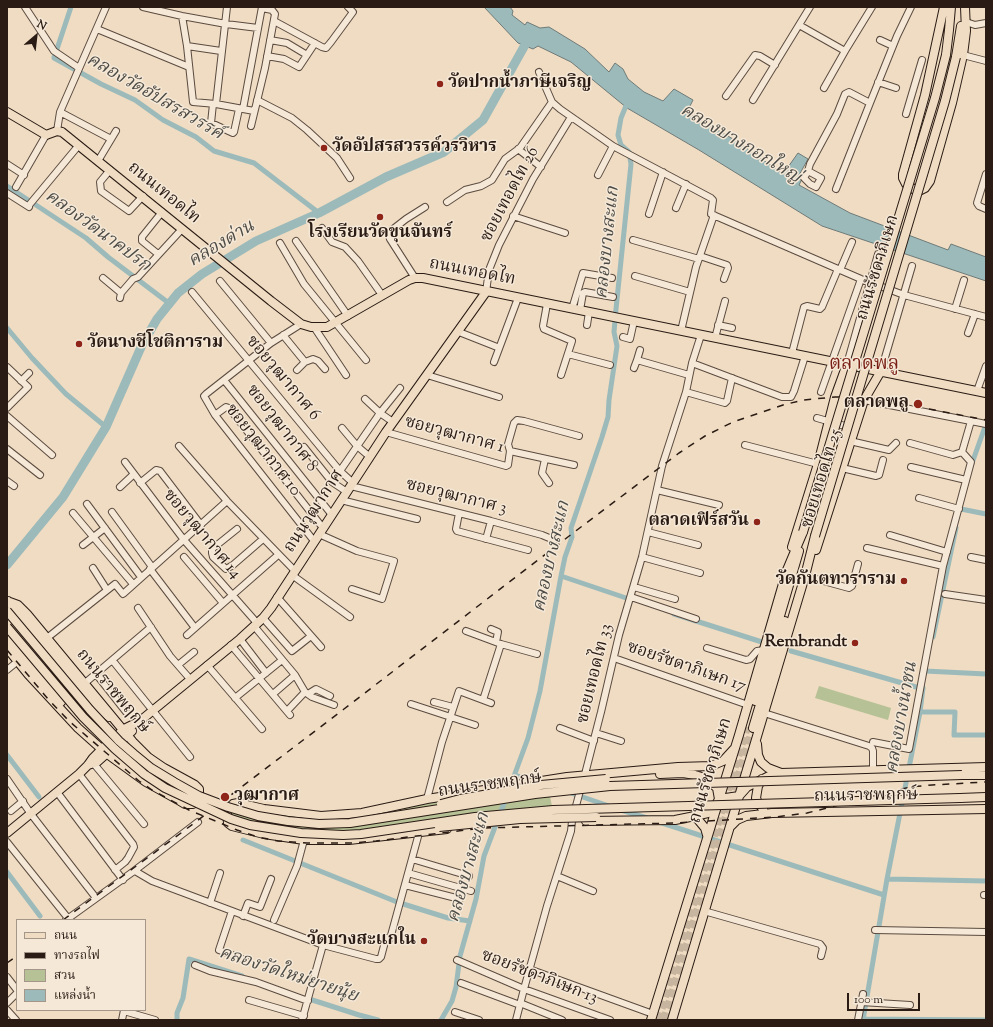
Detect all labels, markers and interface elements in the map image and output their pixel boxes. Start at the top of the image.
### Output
north arrow [16,16,56,56]
text: N [34,16,49,35]
water label: คลองวัดอัปสรสวรรค์ [82,50,226,146]
place label: วัดปากน้ำภาษีเจริญ [448,74,591,94]
marker: วัดปากน้ำภาษีเจริญ [435,79,445,89]
water label: คลองบางกอกใหญ่ [676,101,804,189]
place label: วัดอัปสรสวรรค์วรวิหาร [332,138,497,158]
marker: วัดอัปสรสวรรค์วรวิหาร [319,143,329,153]
street label: ซอยเทอดไท 26 [477,144,545,246]
street label: ถนนเทอดไท [123,159,203,229]
water label: คลองวัดนาคปรก [40,186,154,278]
water label: คลองบางสะแก [592,186,626,300]
marker: โรงเรียนวัดขุนจันทร์ [375,212,385,222]
street label: ถนนรัชดาภิเษก [853,213,905,323]
water label: คลองด่าน [185,217,259,273]
place label: โรงเรียนวัดขุนจันทร์ [308,224,452,244]
street label: ถนนเทอดไท [427,255,517,291]
street label: ซอยวุฒากาศ 6 [240,332,324,426]
place label: วัดนางชีโชติการาม [87,334,223,354]
marker: วัดนางชีโชติการาม [74,339,84,349]
district label: ตลาดพลู [829,355,899,377]
street label: ซอยวุฒากาศ 8 [241,381,321,477]
place label: ตลาดพลู [844,394,909,414]
marker: ตลาดพลู [912,398,924,410]
street label: ซอยวุฒากาศ 10 [220,401,304,501]
street label: ซอยวุฒากาศ 1 [402,413,506,459]
street label: ซอยเทอดไท 25 [798,427,848,531]
street label: ถนนวุฒากาศ [281,467,349,557]
street label: ซอยวุฒากาศ 3 [403,476,509,520]
street label: ซอยวุฒากาศ 14 [158,486,244,584]
water label: คลองบางสะแก [530,499,576,615]
place label: ตลาดเฟิร์สวัน [648,512,749,532]
marker: ตลาดเฟิร์สวัน [752,517,762,527]
place label: วัดกันตทาราราม [776,571,896,591]
marker: วัดกันตทาราราม [899,576,909,586]
street label: ซอยเทอดไท 33 [574,622,618,726]
place label: Rembrandt [765,633,847,653]
street label: ซอยรัชดาภิเษก 17 [624,638,748,698]
marker: Rembrandt [850,638,860,648]
street label: ถนนราชพฤกษ์ [71,646,153,738]
water label: คลองบางน้ำชน [883,660,923,776]
street label: ถนนรัชดาภิเษก [686,716,738,826]
street label: ถนนราชพฤกษ์ [437,769,543,803]
street label: ถนนราชพฤกษ์ [814,786,918,808]
place label: วุฒากาศ [234,787,299,807]
marker: วุฒากาศ [219,791,231,803]
water label: คลองบางสะแก [444,811,496,925]
legend [16,919,146,1011]
text: ถนน [54,927,77,945]
place label: วัดบางสะแกใน [307,931,416,951]
marker: วัดบางสะแกใน [419,936,429,946]
water label: คลองวัดใหม่ยายนุ้ย [216,943,360,1009]
street label: ซอยรัชดาภิเษก 13 [478,946,600,1010]
text: ทางรถไฟ [54,947,100,965]
text: สวน [54,967,75,985]
scale bar [849,985,922,1011]
text: แหล่งน้ำ [54,987,96,1005]
text: 100 m [854,991,883,1009]

